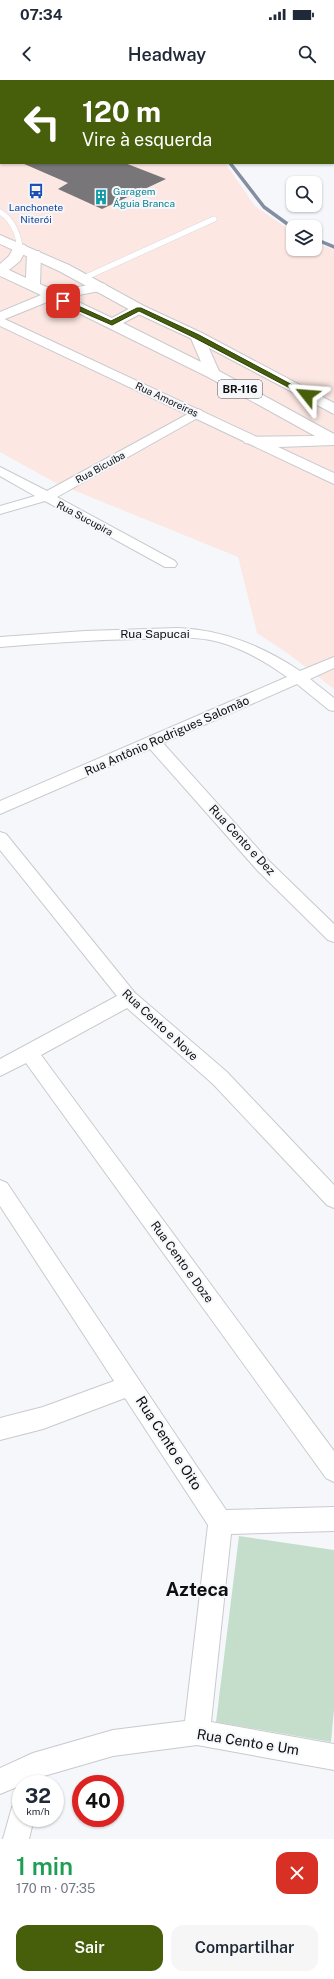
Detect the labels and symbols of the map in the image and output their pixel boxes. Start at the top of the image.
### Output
bus stop icon: Lanchonete Niterói [27,182,45,200]
place label: Garagem Águia Branca [113,185,175,209]
building icon: Garagem Águia Branca [92,188,110,206]
place label: Lanchonete Niterói [9,201,63,225]
pin [46,284,80,318]
position arrow [286,374,328,416]
street label: Rua Amoreiras [134,379,200,419]
road number: BR-116 [218,380,262,398]
street label: Rua Bicuíba [73,448,127,486]
street label: Rua Sucupira [55,498,115,538]
street label: Rua Sapucai [120,627,190,641]
street label: Rua Antônio Rodrigues Salomão [83,693,252,779]
street label: Rua Cento e Dez [206,802,278,878]
street label: Rua Cento e Nove [119,986,201,1064]
street label: Rua Cento e Doze [148,1219,216,1306]
street label: Rua Cento e Oito [133,1393,205,1493]
district label: Azteca [165,1578,229,1600]
street label: Rua Cento e Um [196,1726,300,1758]
speed limit sign: 40 [72,1775,124,1827]

